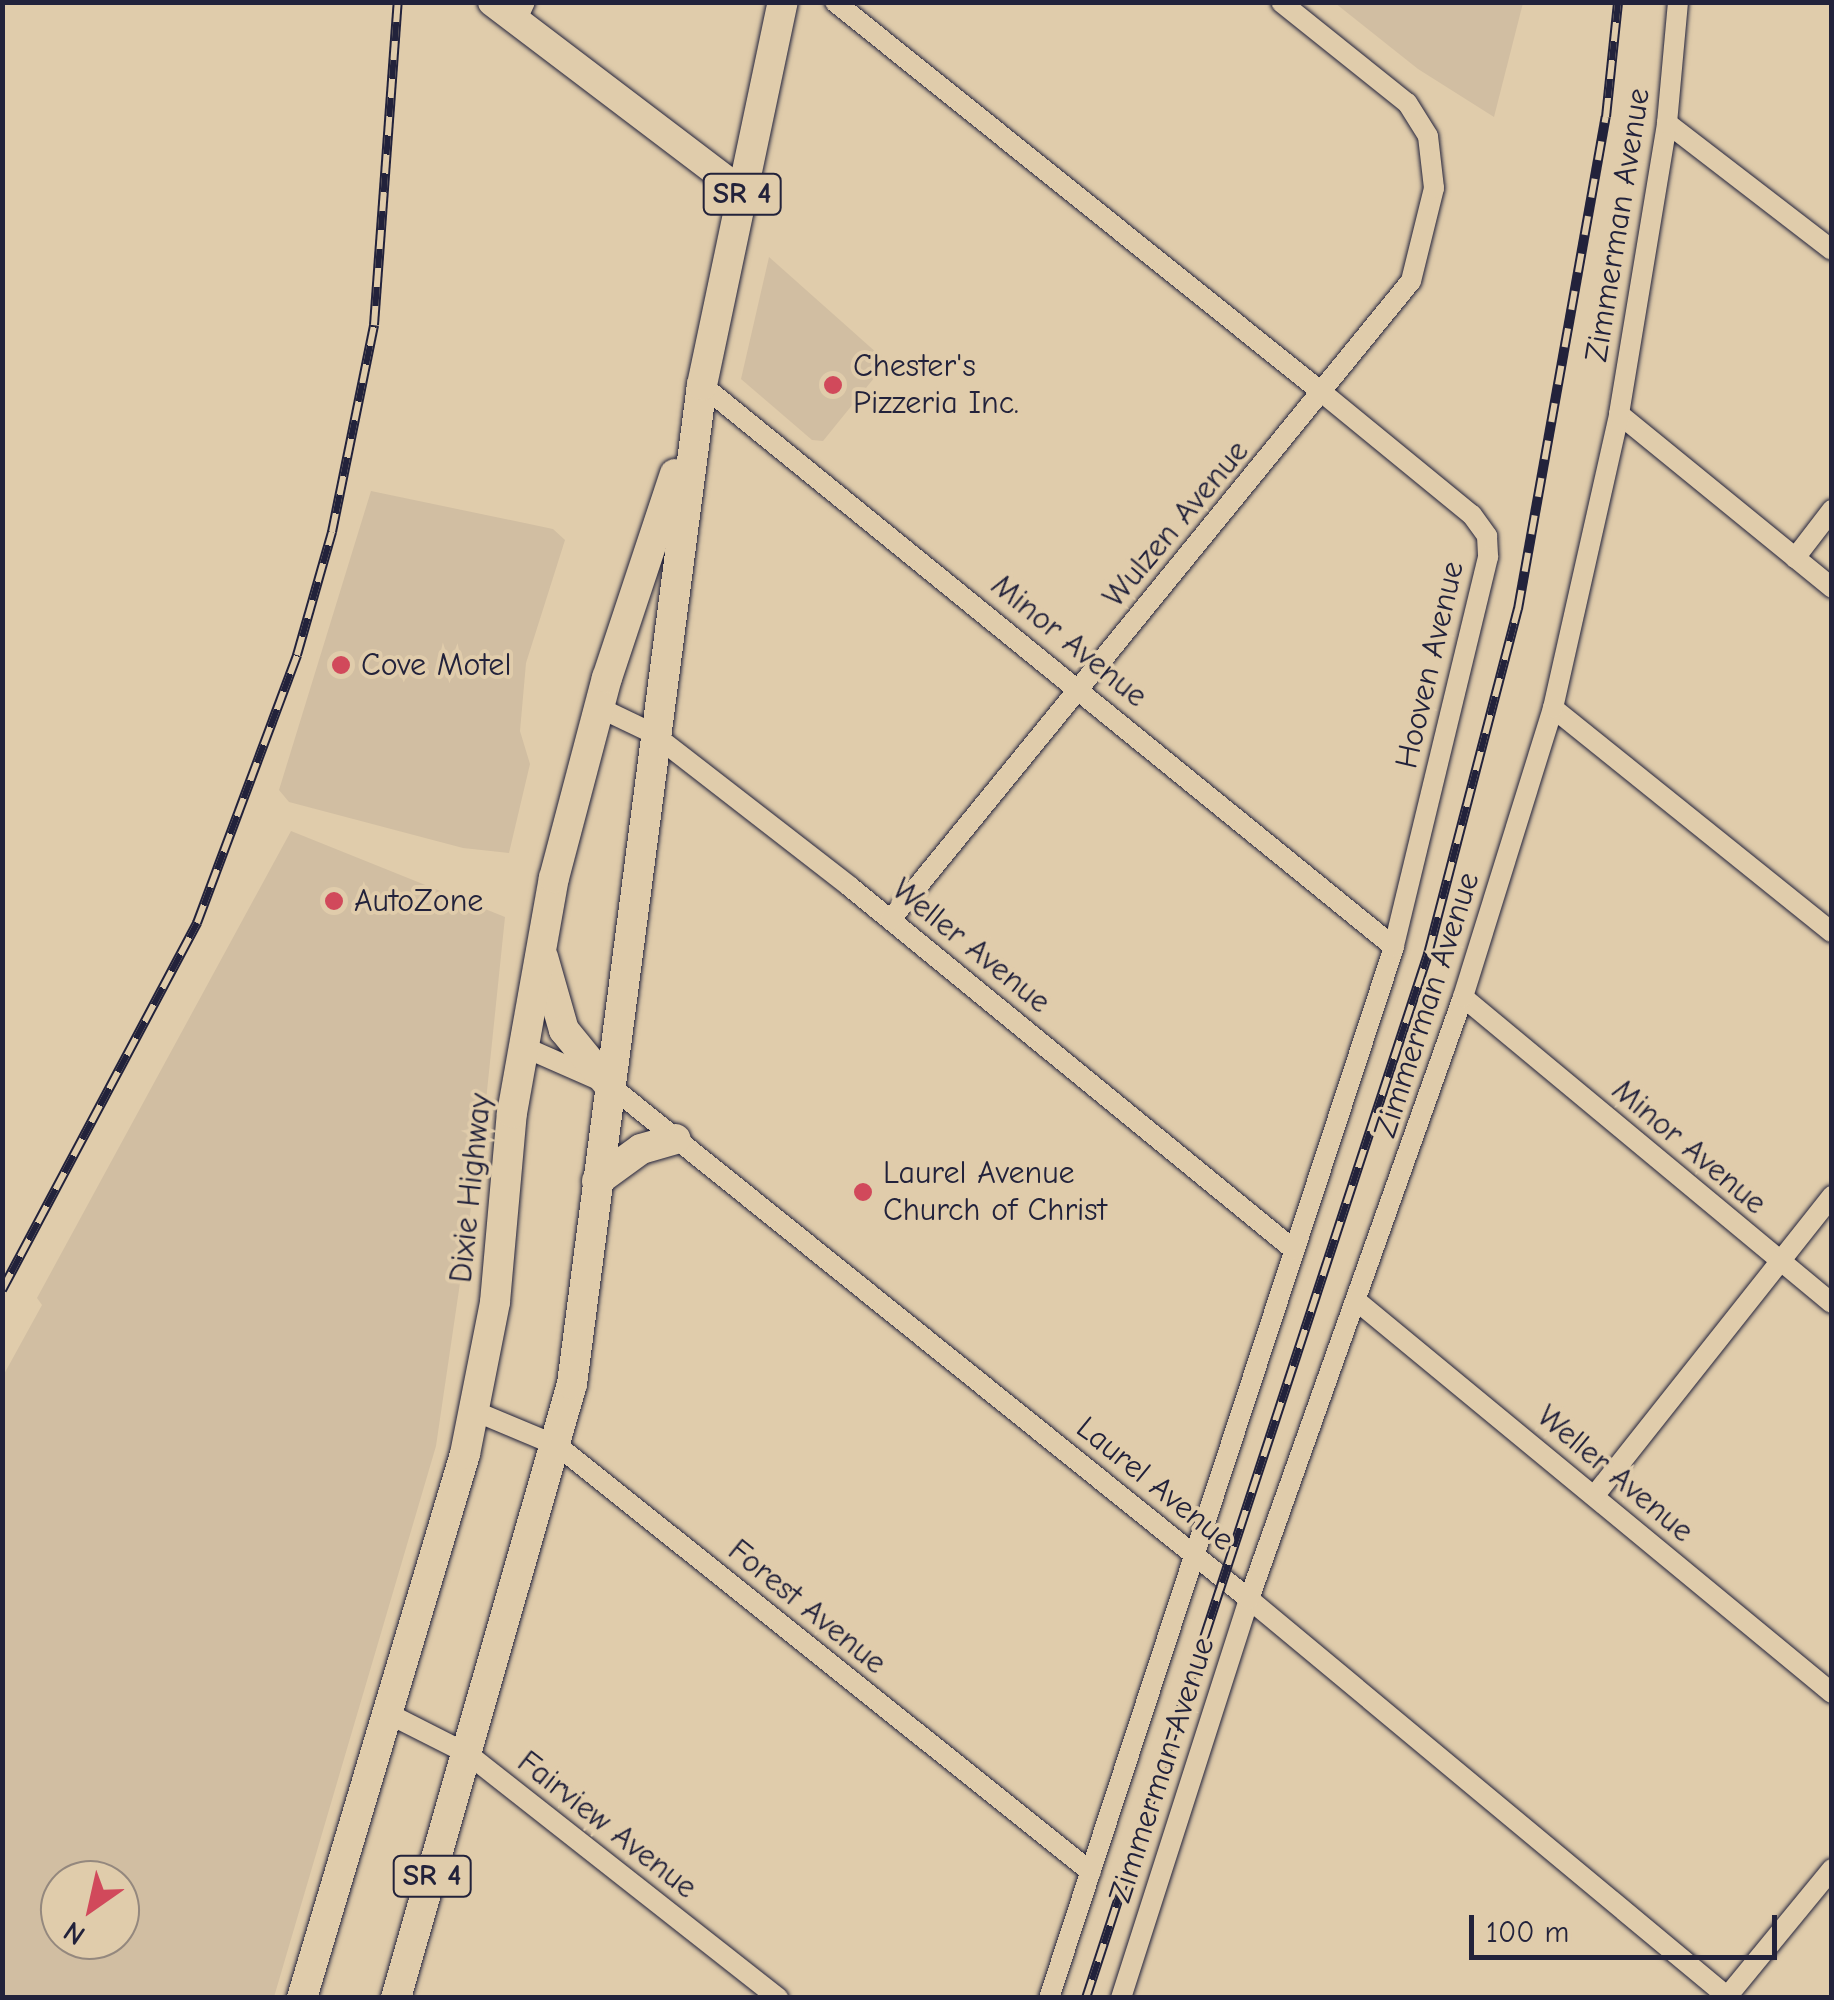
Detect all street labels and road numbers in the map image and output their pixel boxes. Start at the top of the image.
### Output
street label: Zimmerman Avenue [1577,86,1659,364]
road number: SR 4 [702,169,782,219]
street label: Wulzen Avenue [1095,433,1257,615]
street label: Hooven Avenue [1388,558,1472,772]
street label: Minor Avenue [983,566,1155,716]
street label: Zimmerman Avenue [1366,868,1488,1142]
street label: Weller Avenue [884,871,1058,1021]
street label: Minor Avenue [1604,1071,1774,1223]
street label: Dixie Highway [442,1091,500,1285]
street label: Weller Avenue [1529,1397,1701,1551]
street label: Laurel Avenue [1068,1409,1242,1559]
street label: Forest Avenue [720,1532,894,1682]
street label: Zimmerman Avenue [1101,1633,1223,1907]
street label: Fairview Avenue [510,1743,704,1907]
road number: SR 4 [392,1851,472,1901]

